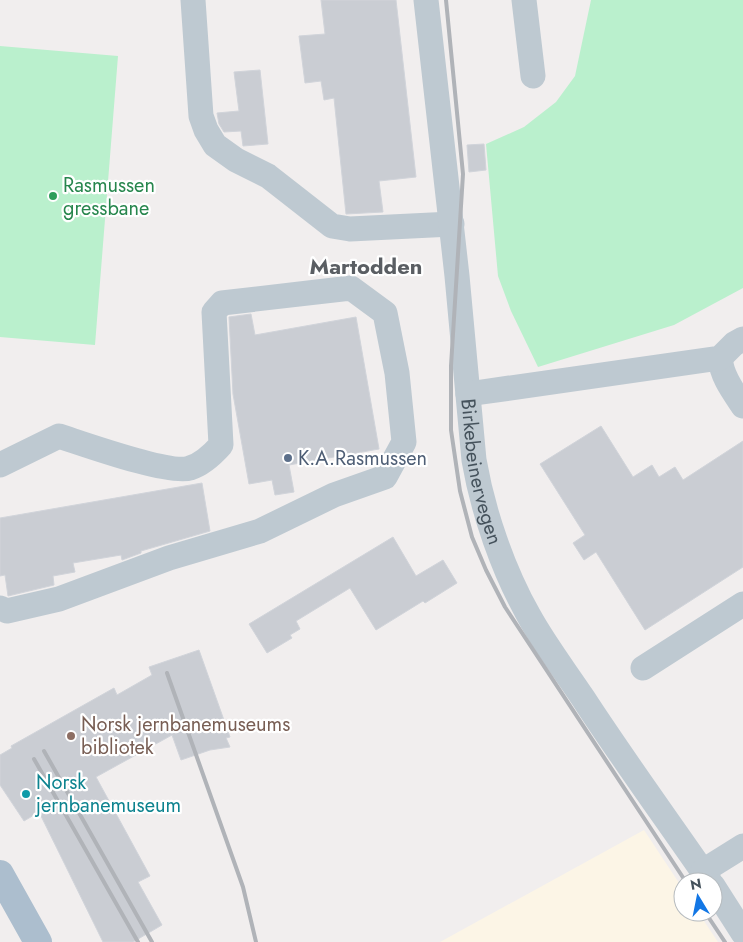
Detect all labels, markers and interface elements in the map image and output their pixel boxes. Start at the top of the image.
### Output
place label: Rasmussen gressbane [63,171,155,223]
marker: Rasmussen gressbane [47,190,59,202]
district label: Martodden [310,250,422,282]
street label: Birkebeinervegen [454,397,510,548]
place label: K.A.Rasmussen [298,444,427,473]
marker: K.A.Rasmussen [282,452,294,464]
place label: Norsk jernbanemuseums bibliotek [81,710,290,762]
marker: Norsk jernbanemuseums bibliotek [65,730,77,742]
place label: Norsk jernbanemuseum [34,768,181,820]
marker: Norsk jernbanemuseum [20,788,32,800]
north arrow [673,872,723,922]
text: N [689,873,703,895]

